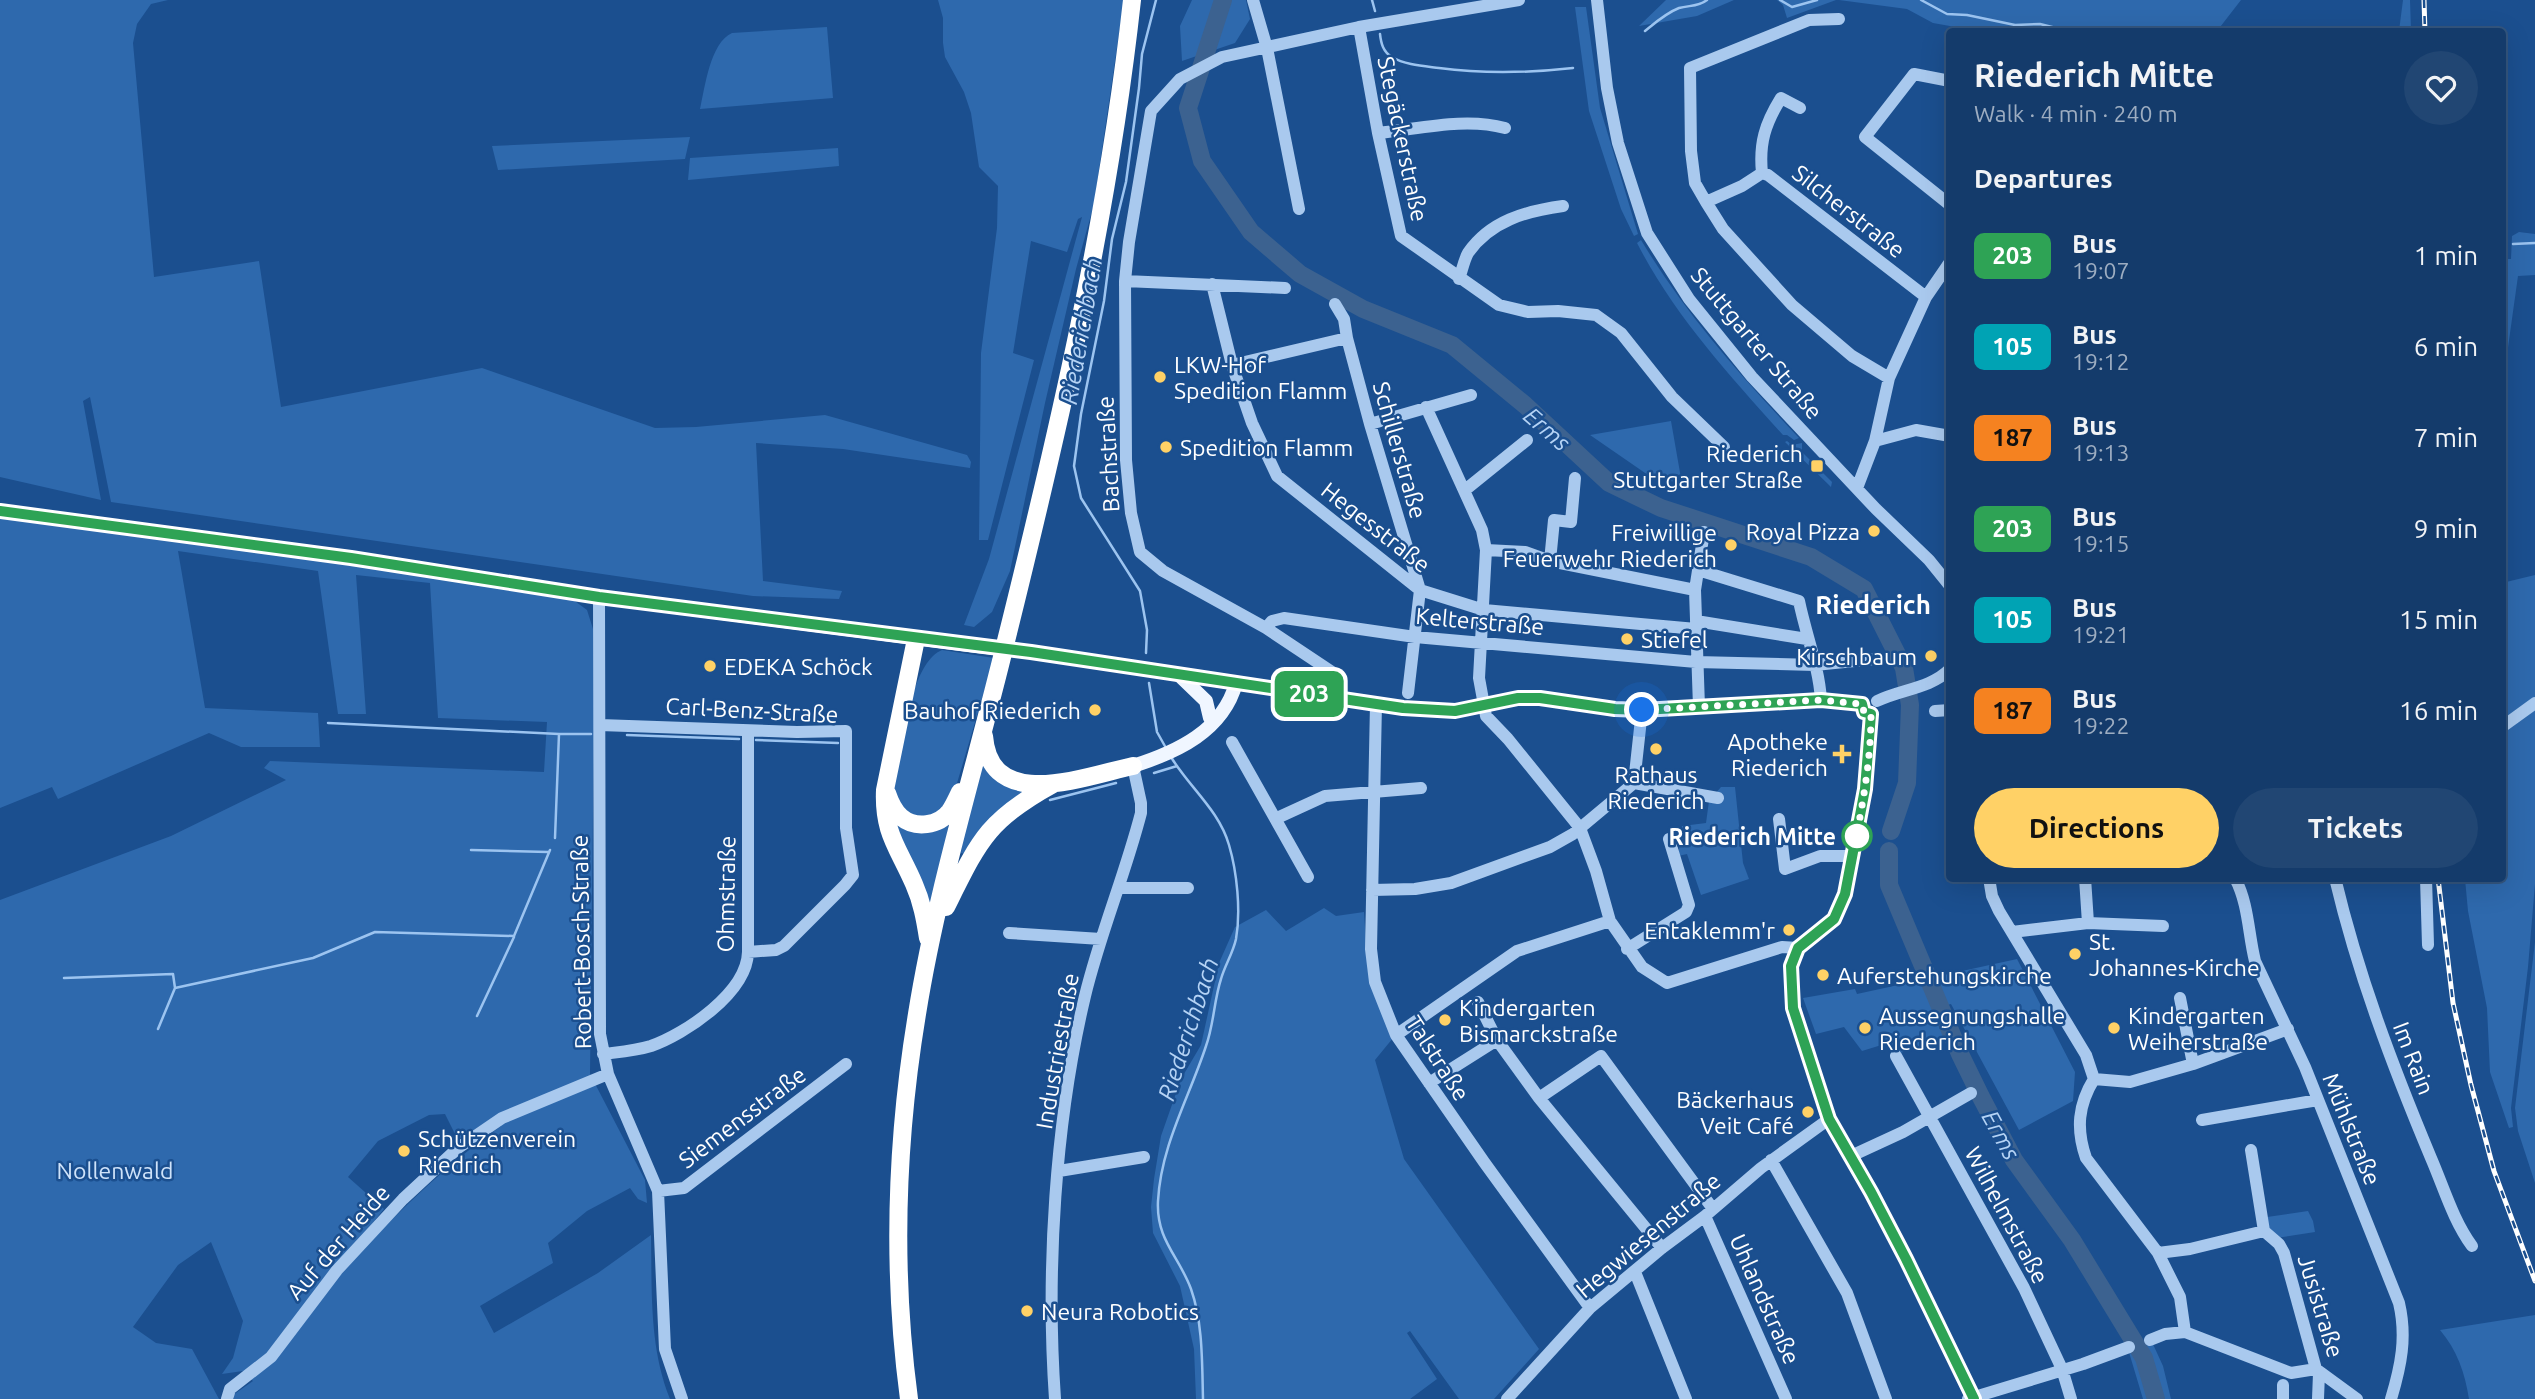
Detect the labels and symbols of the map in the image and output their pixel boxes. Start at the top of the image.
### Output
street label: Stegäckerstraße [1373,54,1433,224]
street label: Silcherstraße [1788,160,1910,262]
water label: Riederichbach [1055,256,1107,406]
street label: Stuttgarter Straße [1686,262,1828,424]
place label: LKW-Hof Spedition Flamm [1174,352,1347,403]
marker: LKW-Hof Spedition Flamm [1152,369,1168,385]
street label: Schillerstraße [1369,379,1431,521]
street label: Bachstraße [1092,395,1124,513]
water label: Erms [1518,402,1576,456]
place label: Spedition Flamm [1180,435,1353,460]
marker: Spedition Flamm [1158,439,1174,455]
place label: Riederich Stuttgarter Straße [1613,441,1803,492]
marker: Riederich Stuttgarter Straße [1809,458,1825,474]
street label: Hegesstraße [1317,477,1435,577]
place label: Royal Pizza [1746,519,1860,544]
place label: Freiwillige Feuerwehr Riederich [1503,520,1717,571]
marker: Royal Pizza [1866,523,1882,539]
marker: Freiwillige Feuerwehr Riederich [1723,537,1739,553]
district label: Riederich [1815,590,1931,619]
street label: Kelterstraße [1415,603,1545,639]
place label: Stiefel [1641,627,1708,652]
marker: Stiefel [1619,631,1635,647]
place label: Kirschbaum [1796,644,1917,669]
marker: Kirschbaum [1923,648,1939,664]
place label: EDEKA Schöck [724,654,873,679]
marker: EDEKA Schöck [702,658,718,674]
line badge: 203 [1269,671,1349,717]
your location [1624,692,1659,727]
street label: Carl-Benz-Straße [665,693,839,727]
place label: Bauhof Riederich [904,698,1081,723]
marker: Bauhof Riederich [1087,702,1103,718]
place label: Apotheke Riederich [1727,729,1828,780]
marker: Rathaus Riederich [1648,741,1664,757]
marker: Apotheke Riederich [1834,746,1850,762]
place label: Rathaus Riederich [1608,762,1704,813]
marker: Riederich Mitte [1842,821,1872,851]
place label: Riederich Mitte [1669,824,1836,849]
street label: Robert-Bosch-Straße [567,835,595,1049]
street label: Ohmstraße [712,835,740,953]
place label: Entaklemm'r [1644,918,1775,943]
marker: Entaklemm'r [1781,922,1797,938]
place label: St. Johannes-Kirche [2089,929,2260,980]
marker: St. Johannes-Kirche [2067,946,2083,962]
water label: Riederichbach [1152,954,1224,1104]
place label: Auferstehungskirche [1837,963,2052,988]
marker: Auferstehungskirche [1815,967,1831,983]
street label: Industriestraße [1031,971,1083,1131]
place label: Kindergarten Bismarckstraße [1459,995,1618,1046]
place label: Aussegnungshalle Riederich [1879,1003,2065,1054]
place label: Kindergarten Weiherstraße [2128,1003,2268,1054]
street label: Talstraße [1401,1011,1475,1105]
marker: Kindergarten Bismarckstraße [1437,1012,1453,1028]
street label: Im Rain [2389,1018,2439,1098]
marker: Aussegnungshalle Riederich [1857,1020,1873,1036]
marker: Kindergarten Weiherstraße [2106,1020,2122,1036]
street label: Siemensstraße [674,1061,810,1173]
street label: Mühlstraße [2318,1069,2386,1189]
place label: Bäckerhaus Veit Café [1676,1087,1794,1138]
marker: Bäckerhaus Veit Café [1800,1104,1816,1120]
water label: Erms [1977,1106,2025,1164]
place label: Schützenverein Riedrich [418,1126,576,1177]
street label: Wilhelmstraße [1960,1142,2054,1288]
marker: Schützenverein Riedrich [396,1143,412,1159]
park label: Nollenwald [57,1158,173,1183]
street label: Hegwiesenstraße [1571,1168,1725,1302]
street label: Auf der Heide [282,1180,394,1304]
street label: Uhlandstraße [1725,1230,1805,1368]
street label: Jusistraße [2294,1252,2348,1360]
place label: Neura Robotics [1041,1299,1199,1324]
marker: Neura Robotics [1019,1303,1035,1319]

